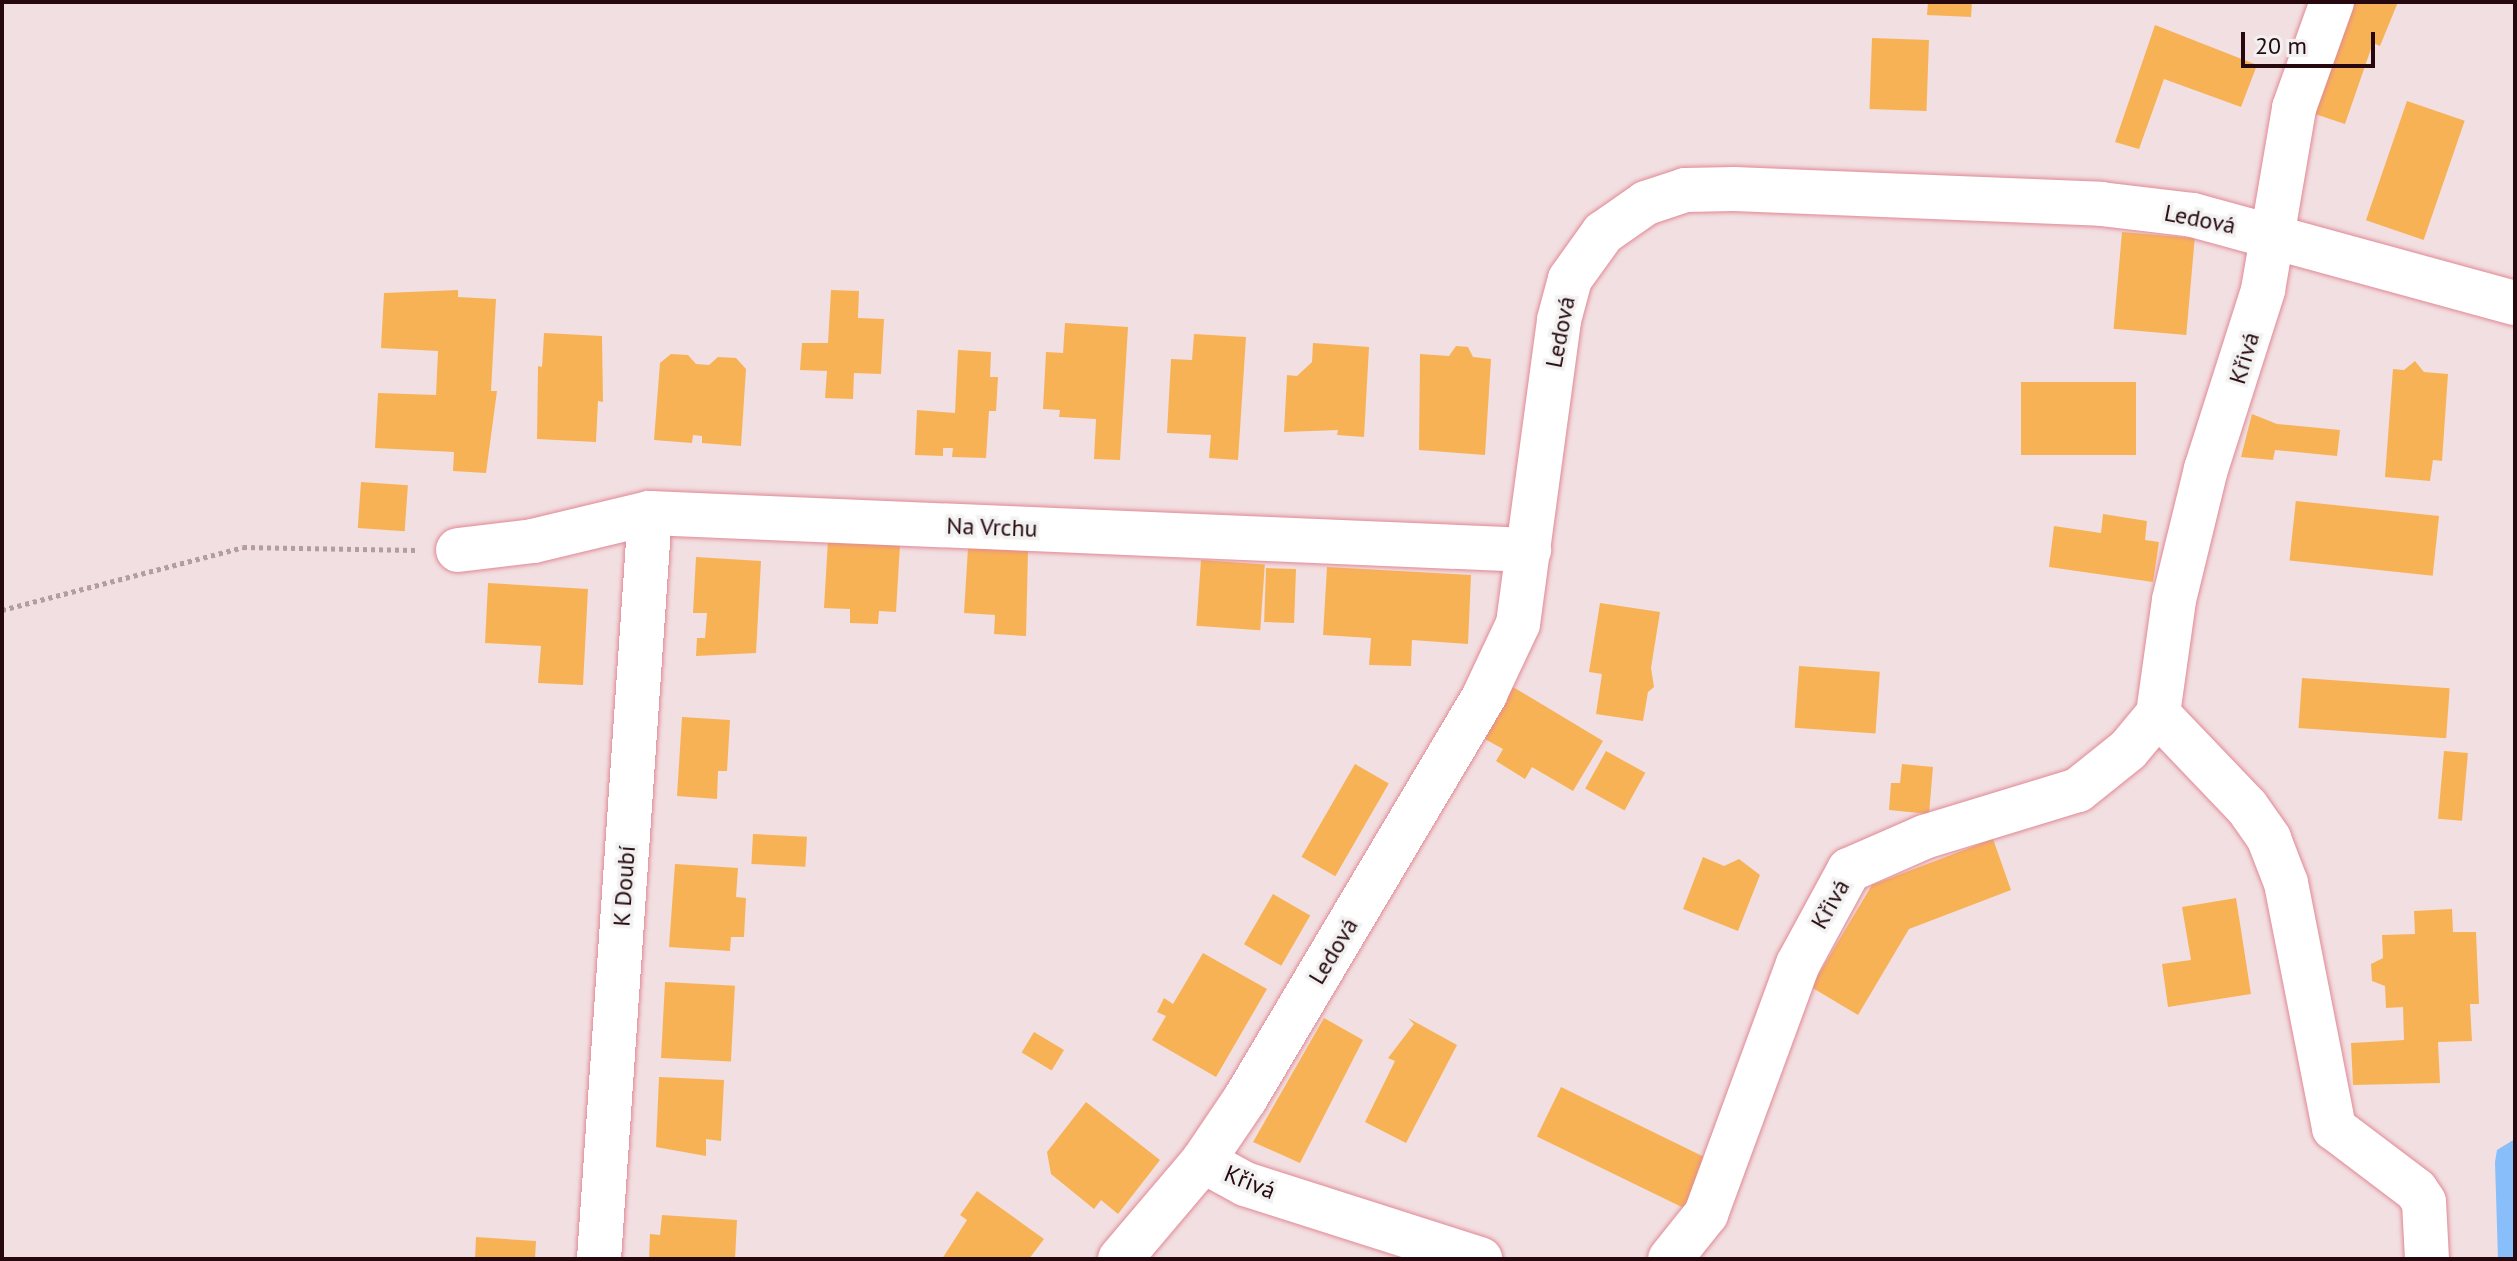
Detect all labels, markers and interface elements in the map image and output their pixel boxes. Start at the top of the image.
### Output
scale bar [2245,16,2379,66]
text: 20 m [2255,30,2307,61]
street label: Ledová [2162,198,2238,240]
street label: Ledová [1539,294,1581,370]
street label: Křivá [2223,329,2265,387]
street label: Na Vrchu [946,511,1038,543]
street label: K Doubí [607,844,641,928]
street label: Křivá [1804,874,1856,934]
street label: Ledová [1302,913,1364,989]
street label: Křivá [1220,1159,1280,1205]

